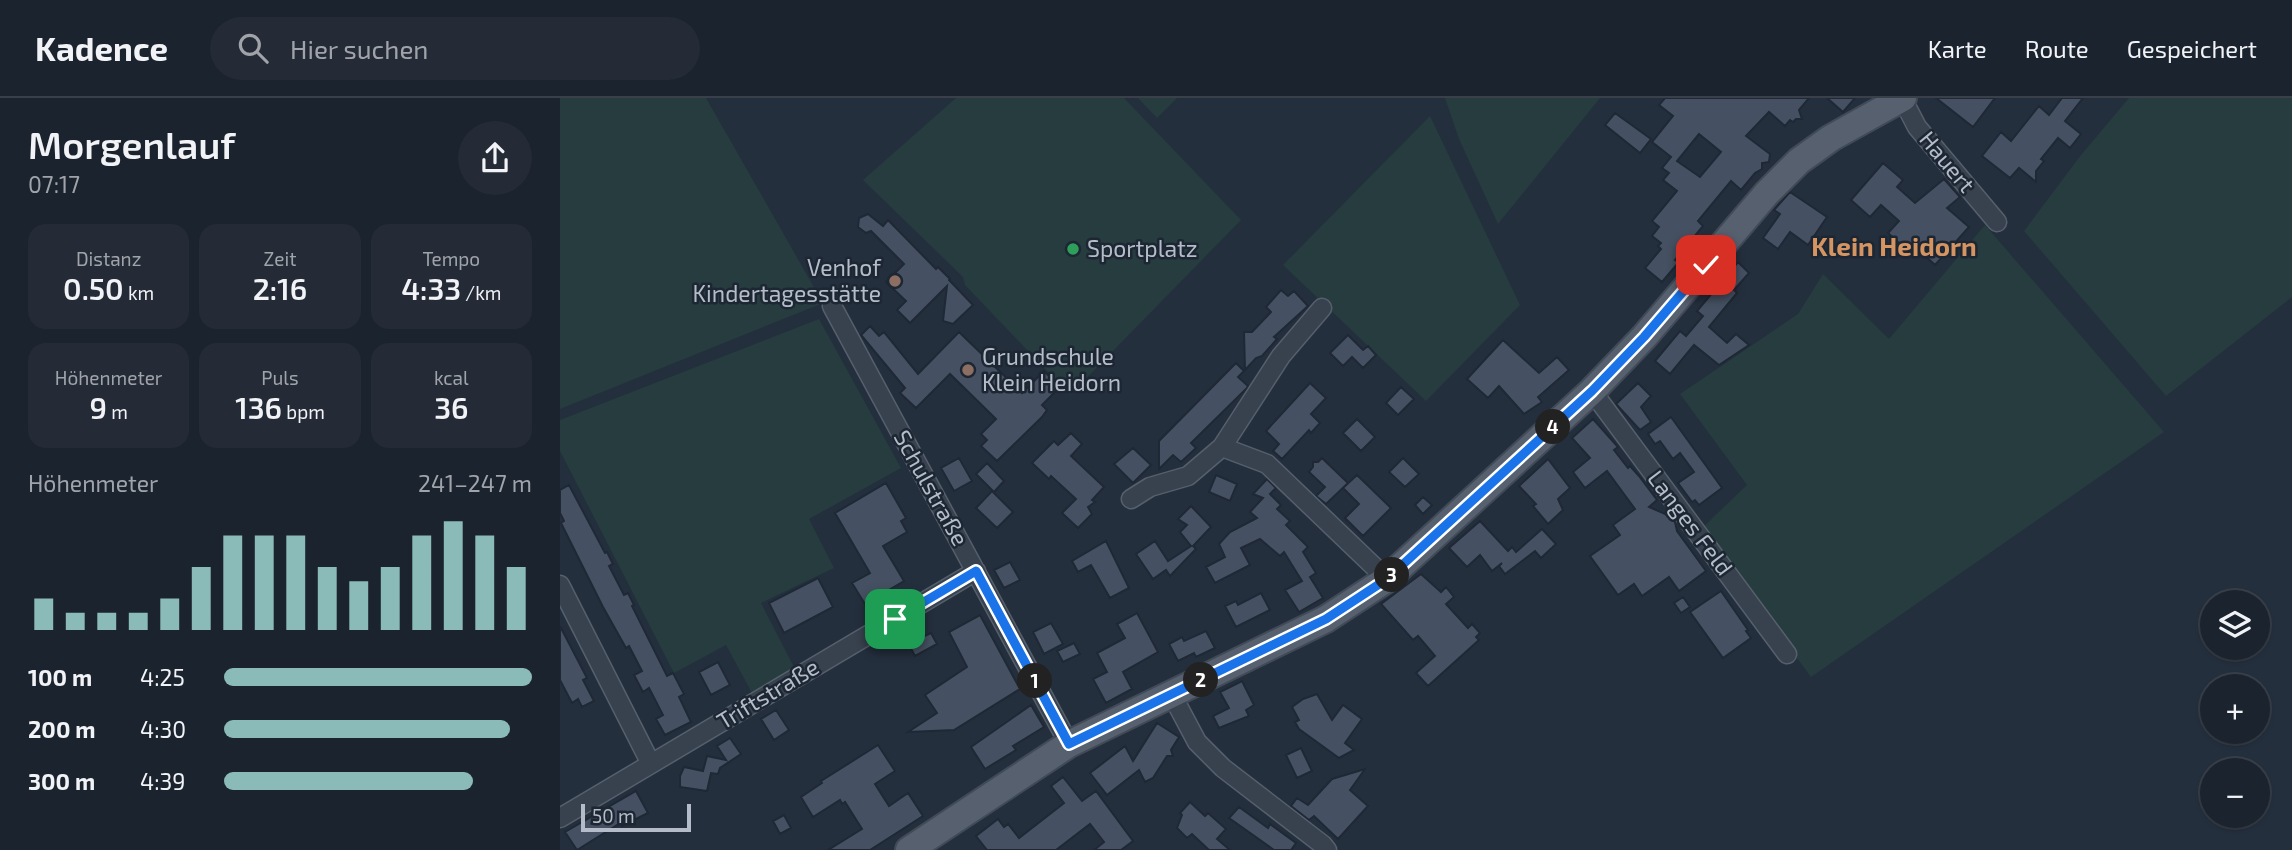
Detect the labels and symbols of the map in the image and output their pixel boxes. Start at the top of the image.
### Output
street label: Hauert [1914,125,1982,198]
district label: Klein Heidorn [1811,230,1977,261]
place label: Sportplatz [1087,234,1198,262]
pin [1676,235,1736,295]
marker: Sportplatz [1065,241,1081,257]
place label: Venhof Kindertagesstätte [692,253,882,307]
marker: Venhof Kindertagesstätte [887,273,903,289]
place label: Grundschule Klein Heidorn [982,342,1121,396]
marker: Grundschule Klein Heidorn [960,362,976,378]
pin: 4 [1536,410,1570,444]
street label: Schulstraße [889,425,975,550]
street label: Langes Feld [1642,464,1739,580]
pin: 3 [1374,558,1410,592]
pin [865,589,925,649]
street label: Triftstraße [711,652,823,734]
pin: 2 [1184,662,1218,698]
pin: 1 [1018,664,1052,698]
scale bar [581,801,691,833]

